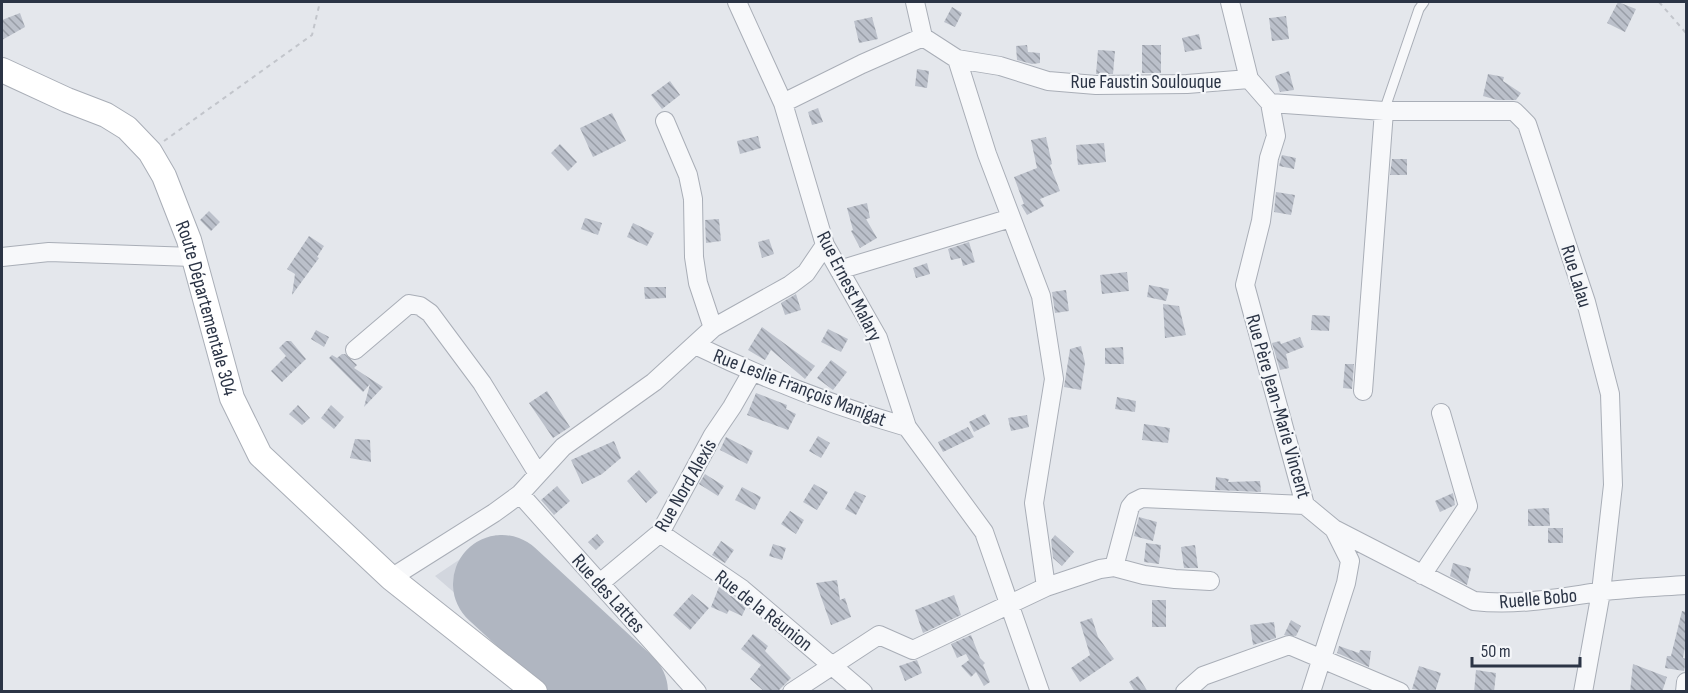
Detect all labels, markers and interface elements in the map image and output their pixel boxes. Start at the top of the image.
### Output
street label: Rue Faustin Soulouque [1070,70,1222,94]
street label: Route Départementale 304 [170,217,242,398]
street label: Rue Ernest Malary [811,227,887,346]
street label: Rue Lalau [1555,242,1597,310]
street label: Rue Père Jean-Marie Vincent [1240,312,1316,501]
street label: Rue Leslie François Manigat [710,344,889,432]
street label: Rue Nord Alexis [650,435,722,536]
street label: Rue des Lattes [567,549,650,638]
street label: Rue de la Réunion [710,565,817,656]
street label: Ruelle Bobo [1498,584,1578,614]
scale bar [1472,630,1580,668]
text: 50 m [1481,641,1511,662]

